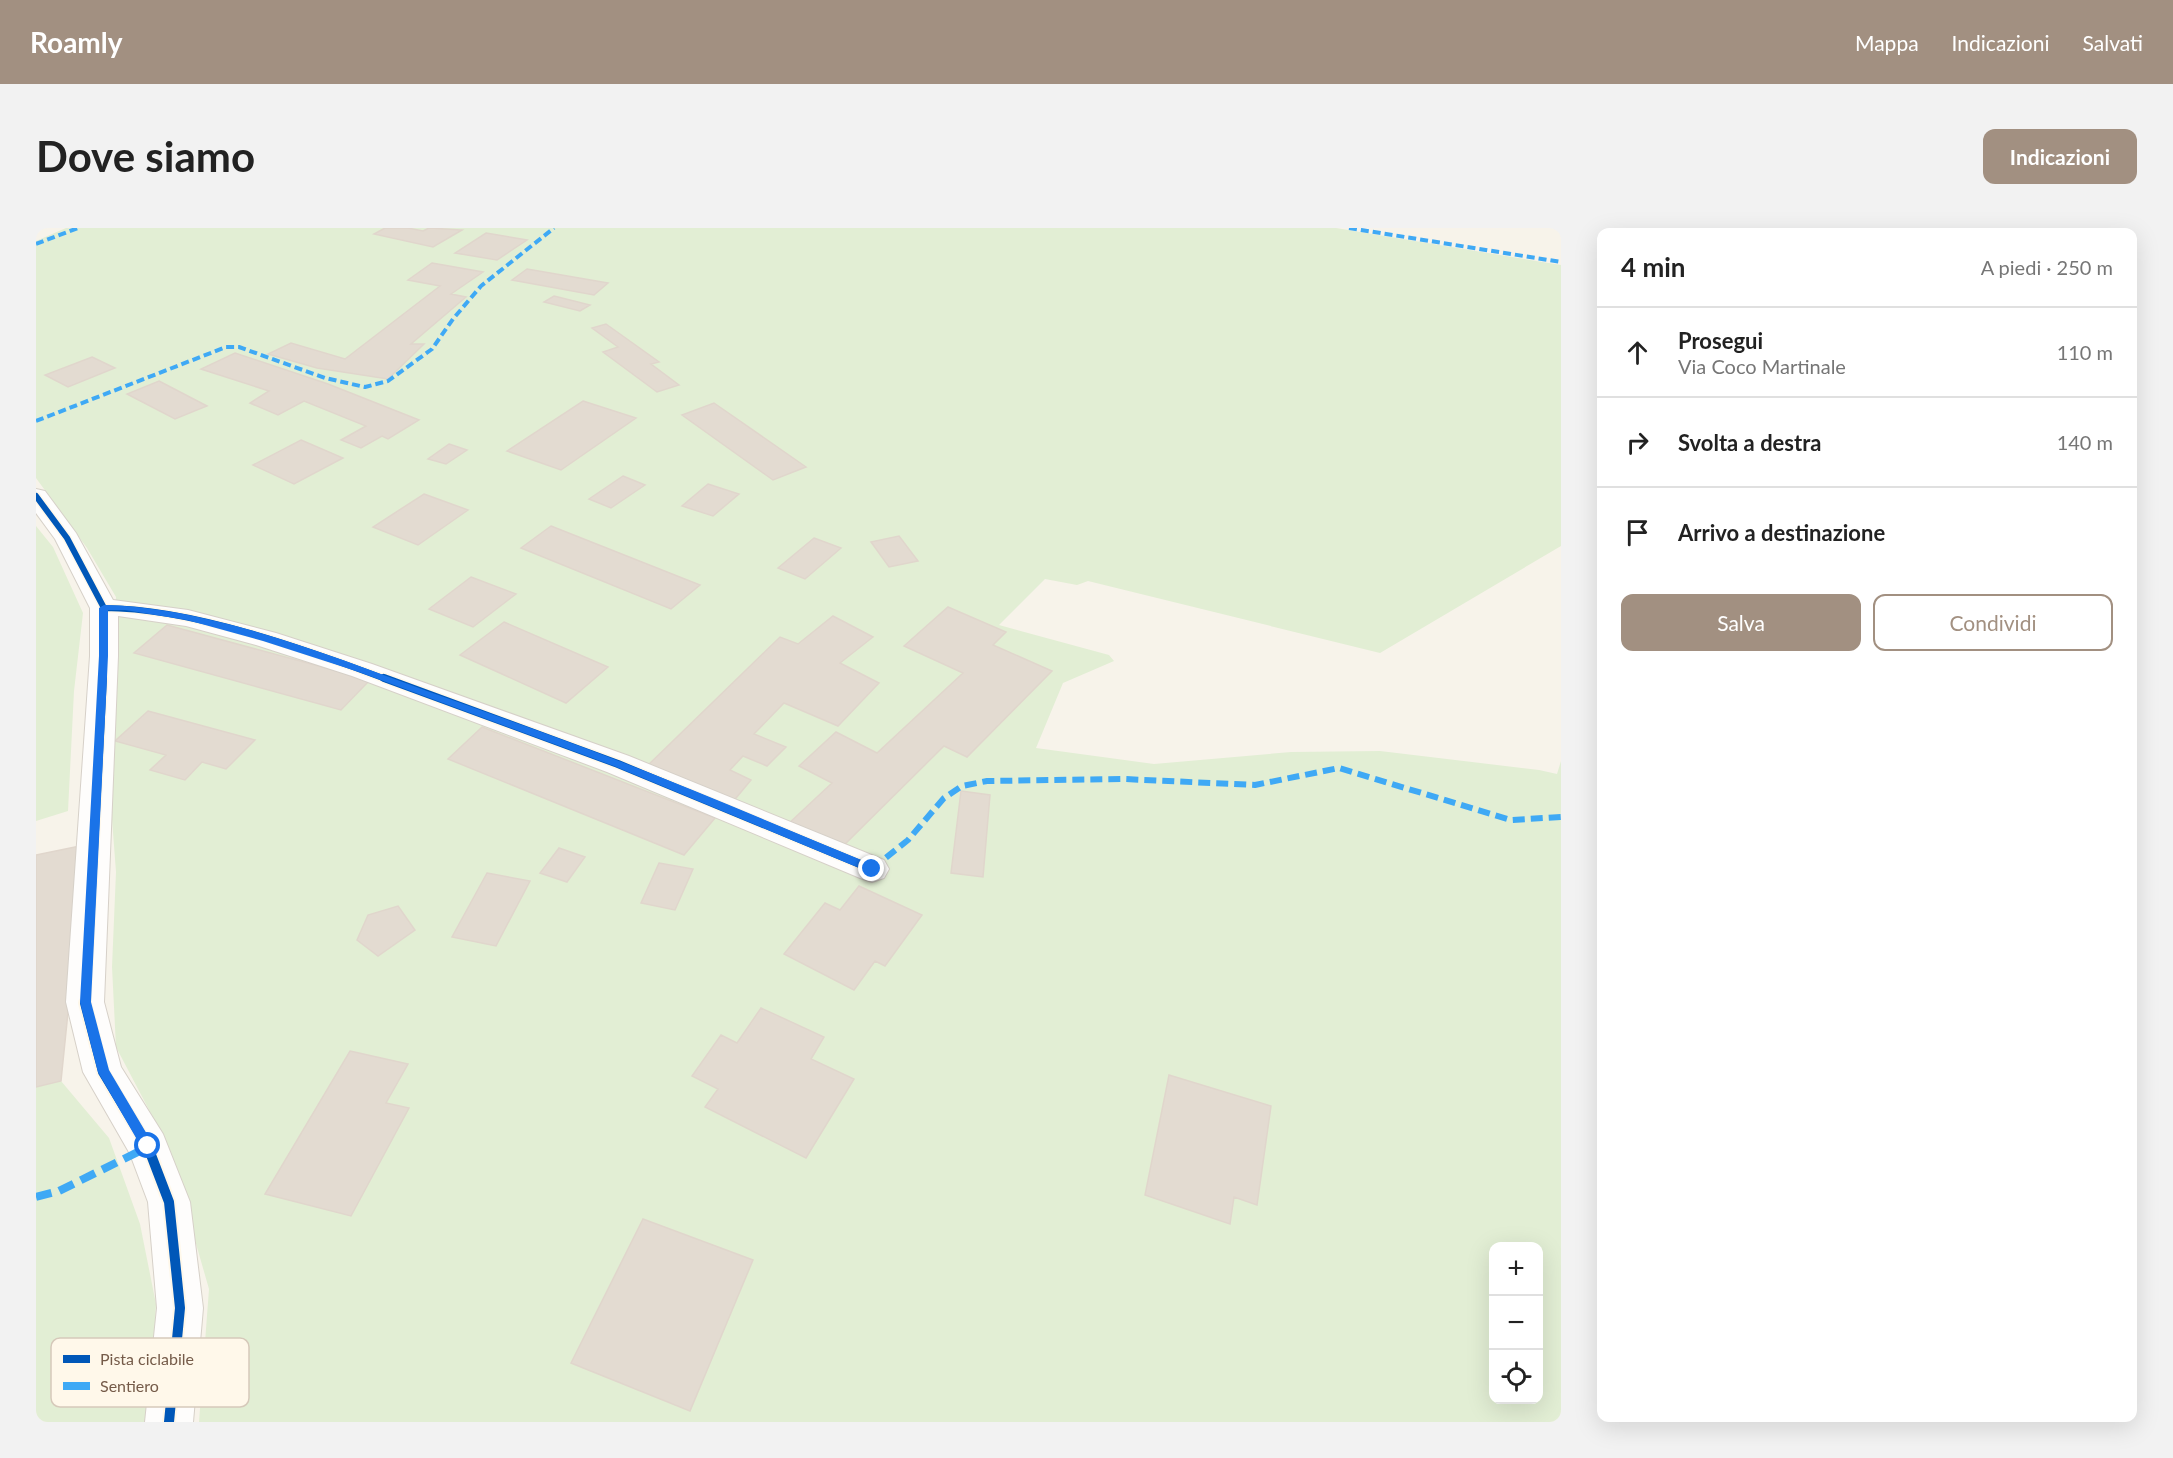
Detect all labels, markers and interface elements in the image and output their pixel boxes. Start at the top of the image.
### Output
text: Roamly [30,25,123,59]
text: Mappa [1855,30,1919,55]
text: Indicazioni [1952,30,2050,55]
text: Salvati [2083,30,2143,55]
button: Indicazioni [1983,129,2137,184]
text: Dove siamo [36,131,255,181]
text: 4 min [1621,251,1685,283]
text: A piedi · 250 m [1981,255,2113,279]
text: Prosegui [1678,327,1763,354]
icon: ahead [1621,336,1654,369]
text: 110 m [2057,340,2113,364]
text: Via Coco Martinale [1678,354,1846,378]
icon: right [1621,426,1654,459]
text: Svolta a destra [1678,429,1821,456]
text: 140 m [2057,430,2113,454]
icon: arrive [1621,516,1654,549]
text: Arrivo a destinazione [1678,519,1885,546]
button: Salva [1621,594,1861,651]
button: Condividi [1873,594,2113,651]
route end [858,855,884,881]
route start [134,1132,160,1158]
map controls [1489,1242,1543,1404]
button: + [1489,1242,1543,1296]
button: − [1489,1296,1543,1350]
legend [51,1338,249,1407]
text: Pista ciclabile [100,1349,194,1368]
button: locate [1489,1350,1543,1404]
text: Sentiero [100,1376,159,1395]

